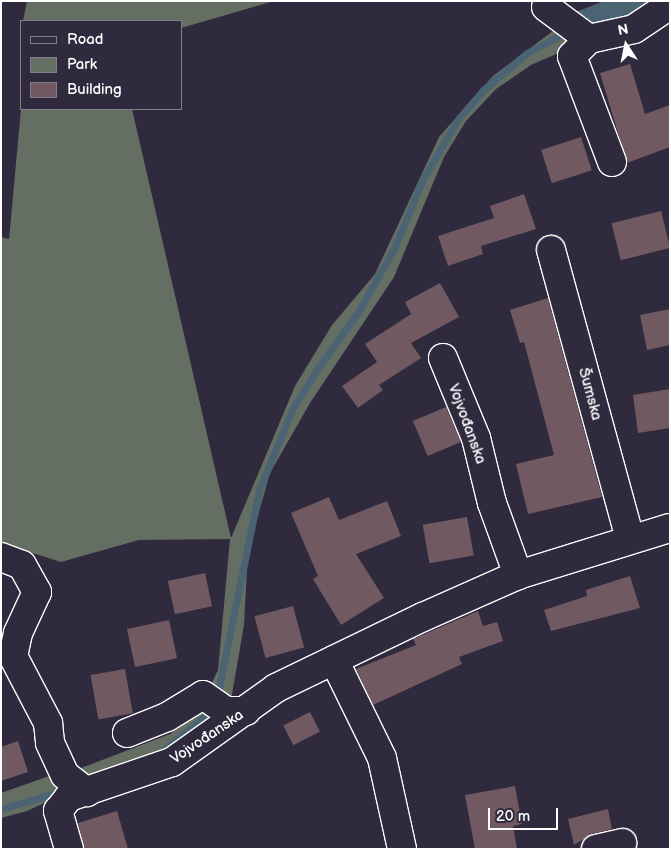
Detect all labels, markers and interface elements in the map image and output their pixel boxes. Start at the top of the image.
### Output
legend [20,20,182,110]
north arrow [601,20,651,70]
text: N [616,20,630,39]
text: Road [67,30,103,49]
text: Park [67,55,97,74]
text: Building [67,80,122,99]
street label: Šumska [574,366,606,422]
street label: Vojvođanska [444,381,490,467]
street label: Vojvođanska [167,706,247,768]
scale bar [491,798,561,830]
text: 20 m [496,807,530,826]

